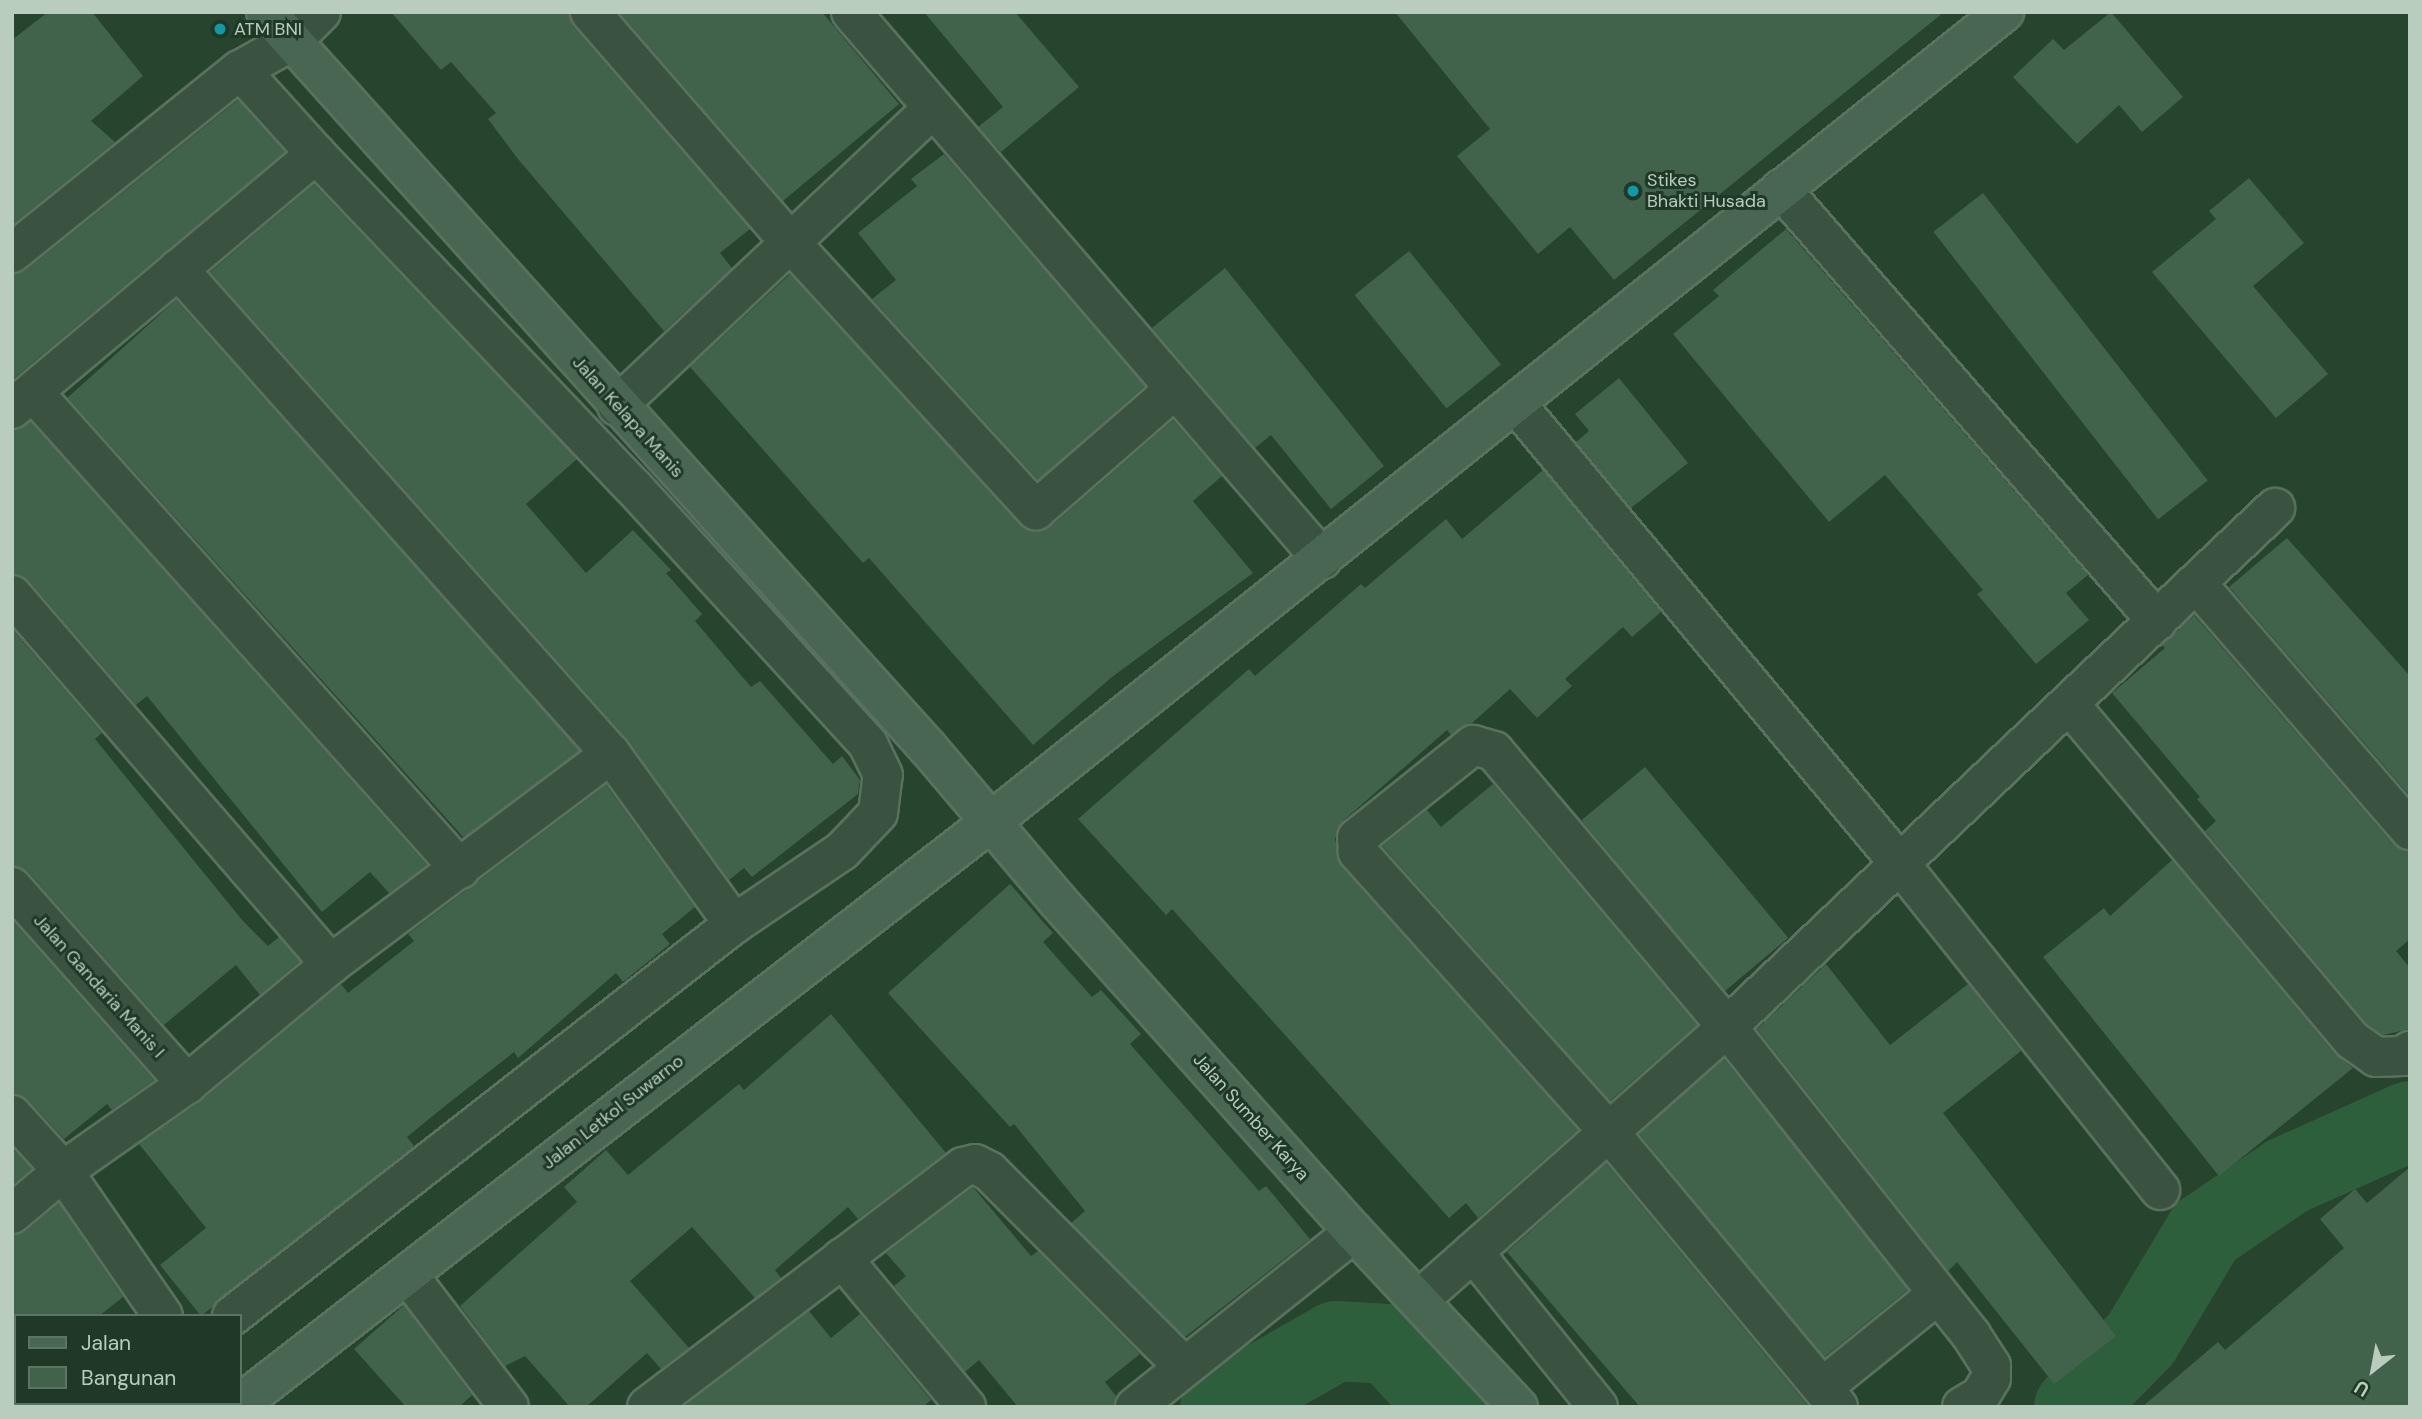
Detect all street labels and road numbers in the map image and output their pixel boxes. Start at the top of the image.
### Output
street label: Jalan Kelapa Manis [568,352,688,482]
street label: Jalan Gandaria Manis I [29,910,169,1062]
street label: Jalan Sumber Karya [1188,1049,1314,1185]
street label: Jalan Letkol Suwarno [538,1050,688,1174]

